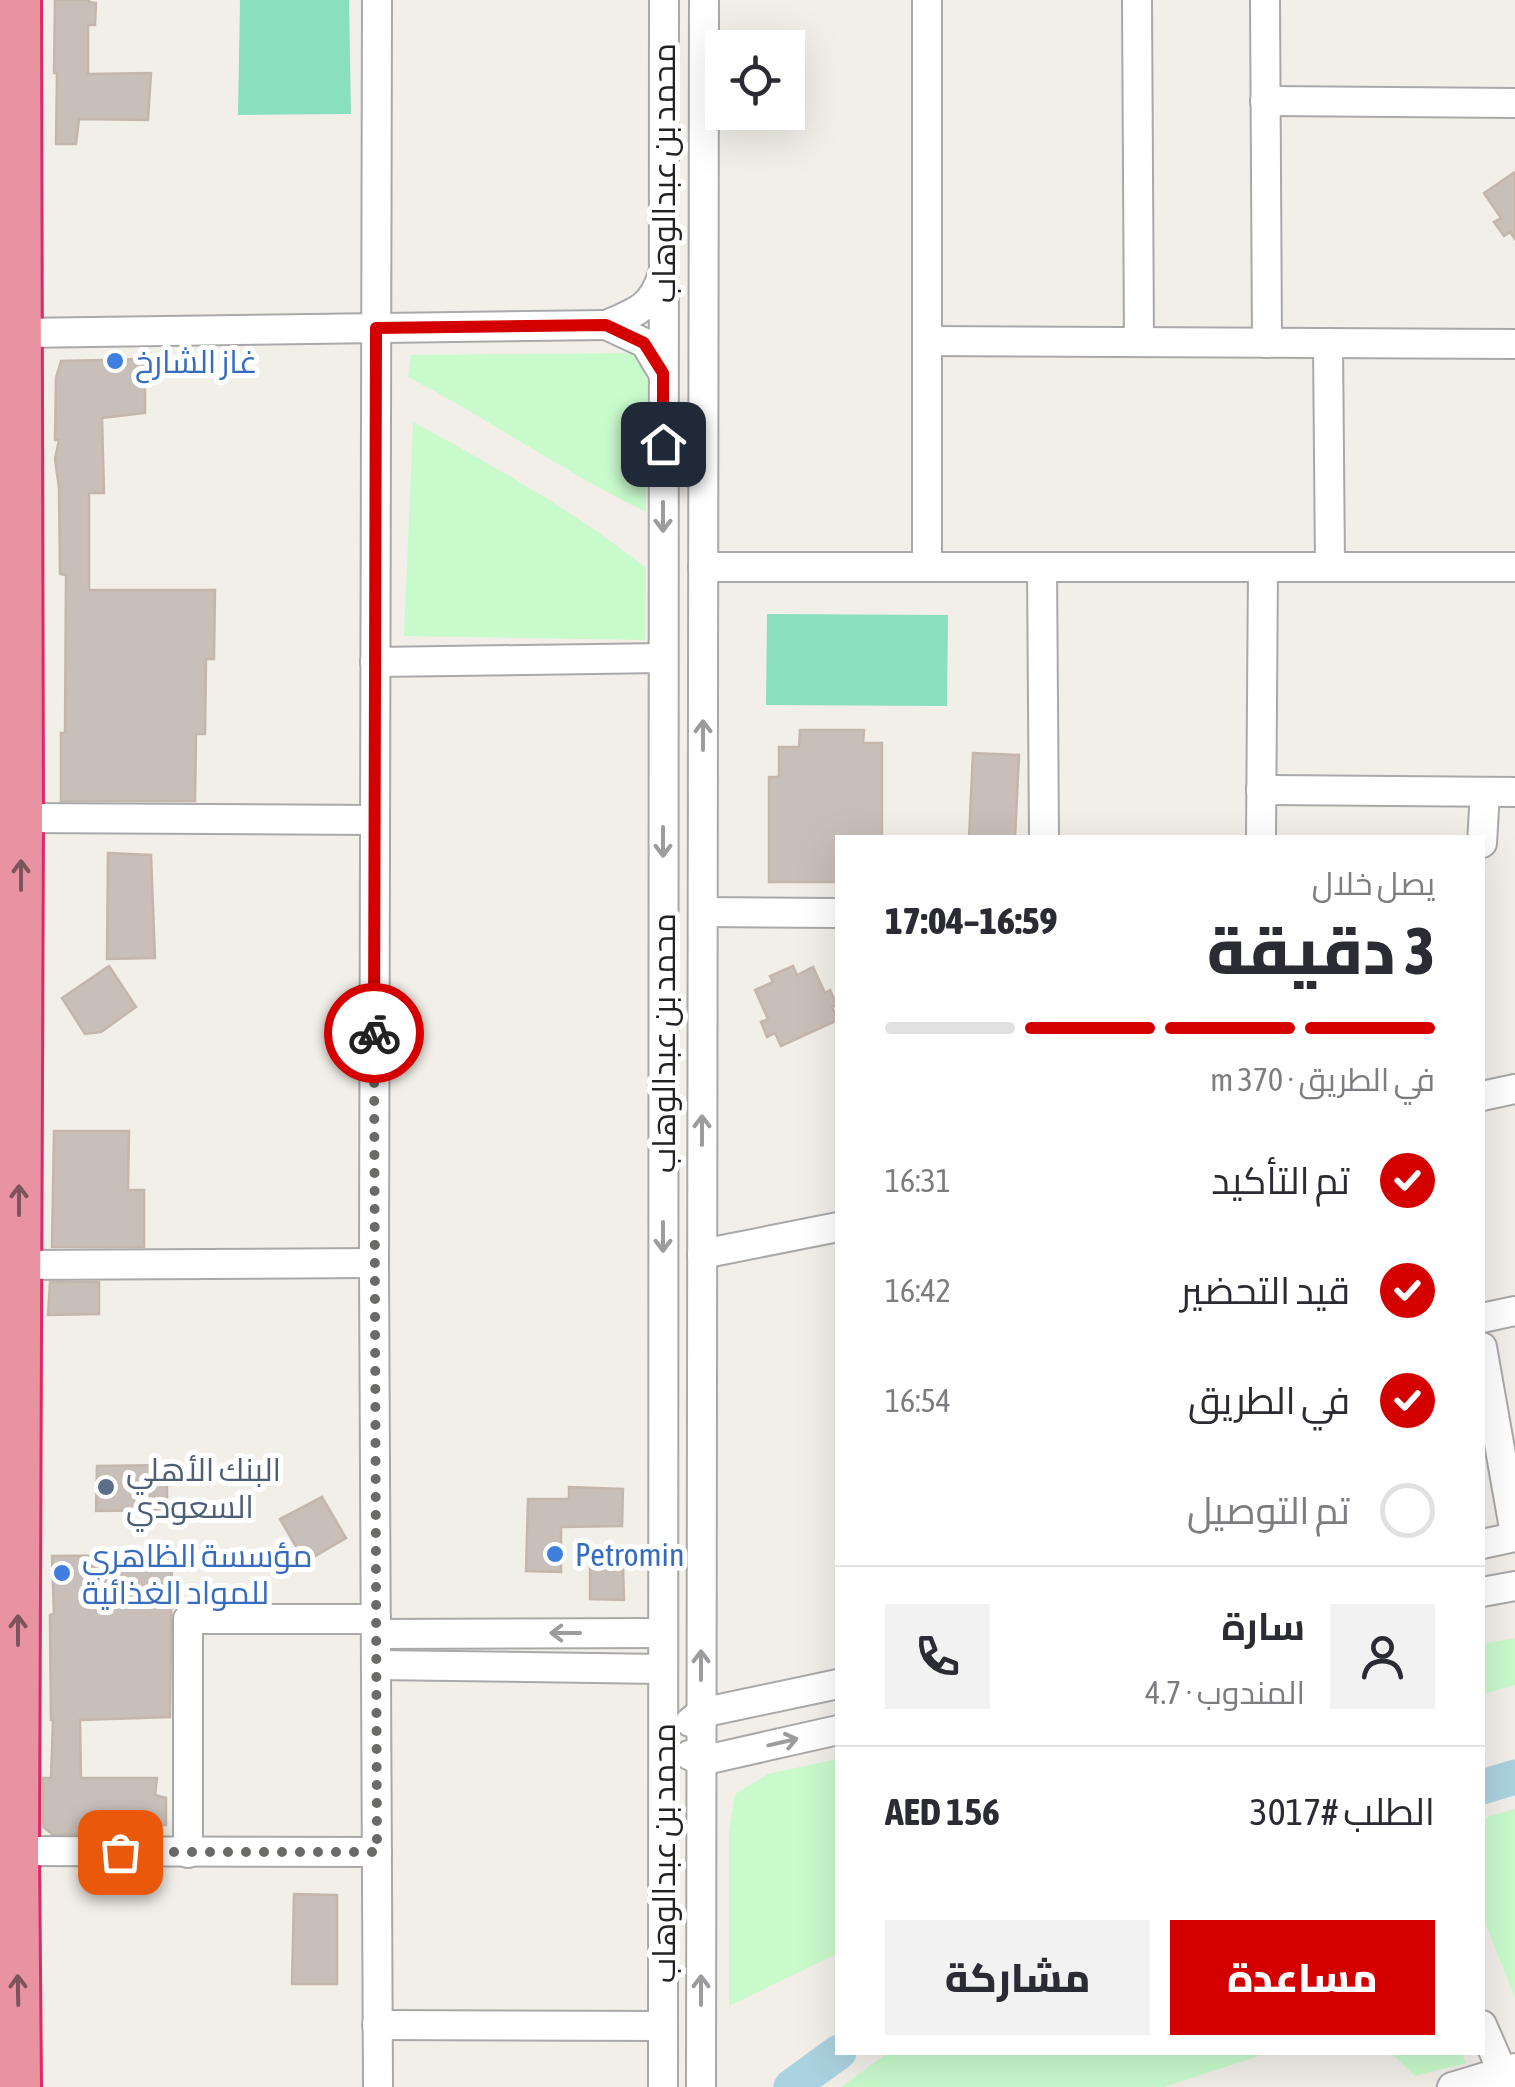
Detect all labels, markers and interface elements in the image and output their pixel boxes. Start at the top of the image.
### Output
map controls [705,30,805,130]
button: locate [705,30,805,130]
street label: محمد بن عبدالوهاب [645,43,683,303]
place label: غاز الشارخ [135,343,258,384]
marker: غاز الشارخ [104,350,126,372]
pin [621,402,706,487]
icon: home [636,417,691,472]
one-way arrow [654,500,672,533]
one-way arrow [694,719,712,752]
one-way arrow [654,826,672,858]
one-way arrow [12,859,30,892]
text: يصل خلال [1312,865,1435,902]
text: 16:59–17:04 [885,899,1057,942]
street label: محمد بن عبدالوهاب [645,913,683,1173]
text: 3 دقيقة [1207,913,1435,988]
courier [324,983,424,1083]
icon: bike [347,1006,402,1061]
text: في الطريق · 370 m [1210,1061,1435,1098]
one-way arrow [692,1114,712,1146]
icon: check [1380,1153,1435,1208]
text: تم التأكيد [1211,1159,1350,1202]
text: 16:31 [885,1162,951,1199]
one-way arrow [10,1184,28,1216]
one-way arrow [654,1220,672,1253]
icon: check [1380,1263,1435,1318]
text: قيد التحضير [1180,1269,1350,1312]
text: 16:42 [885,1272,951,1309]
icon: check [1380,1373,1435,1428]
text: في الطريق [1188,1379,1350,1422]
text: 16:54 [885,1382,951,1419]
place label: البنك الأهلي السعودي [126,1451,281,1532]
marker: البنك الأهلي السعودي [95,1476,117,1498]
text: تم التوصيل [1187,1489,1350,1532]
place label: Petromin [575,1536,685,1573]
place label: مؤسسة الظاهري للمواد الغذائية [82,1537,312,1611]
marker: Petromin [544,1543,566,1565]
marker: مؤسسة الظاهري للمواد الغذائية [51,1562,73,1584]
button: phone [885,1604,990,1709]
button: person [1330,1604,1435,1709]
text: سارة [1222,1605,1305,1648]
one-way arrow [8,1614,28,1646]
one-way arrow [550,1624,582,1642]
one-way arrow [692,1649,710,1682]
text: المندوب · 4.7 [1145,1674,1305,1711]
street label: محمد بن عبدالوهاب [645,1723,683,1983]
one-way arrow [766,1732,798,1750]
text: AED 156 [885,1790,1000,1833]
text: الطلب #3017 [1250,1790,1435,1833]
pin [78,1810,163,1895]
icon: bag [93,1825,148,1880]
button: مشاركة [885,1920,1150,2035]
button: مساعدة [1170,1920,1435,2035]
one-way arrow [8,1974,28,2006]
one-way arrow [692,1974,710,2006]

